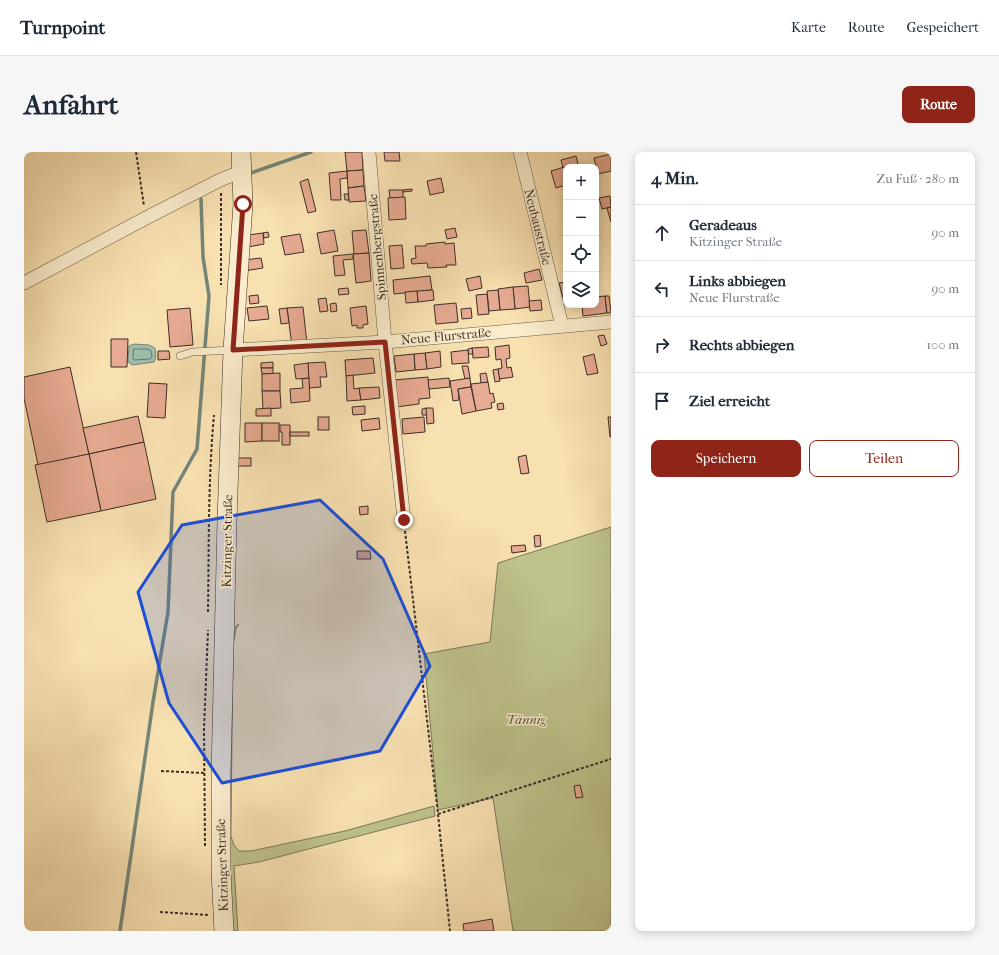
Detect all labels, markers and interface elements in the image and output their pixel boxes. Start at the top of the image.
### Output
text: Turnpoint [20,17,105,39]
text: Karte [791,19,826,36]
text: Route [848,19,885,36]
text: Gespeichert [907,19,979,36]
button: Route [902,86,975,123]
text: Anfahrt [24,88,118,121]
map controls [563,164,599,308]
button: + [563,164,599,200]
text: 4 Min. [651,168,698,188]
text: Zu Fuß · 280 m [876,171,959,186]
street label: Neubaustraße [521,187,555,267]
street label: Spinnenbergstraße [365,193,389,301]
route start [234,195,252,213]
button: − [563,200,599,236]
text: Geradeaus [689,216,757,234]
icon: ahead [651,222,673,244]
text: 90 m [931,225,959,240]
text: Kitzinger Straße [689,234,782,249]
button: locate [563,236,599,272]
button: layers [563,272,599,308]
text: Links abbiegen [689,272,786,290]
icon: left [651,278,673,300]
text: 90 m [931,281,959,296]
text: Neue Flurstraße [689,290,780,305]
street label: Neue Flurstraße [400,325,492,347]
icon: right [651,334,673,356]
text: Rechts abbiegen [689,336,794,354]
text: 100 m [926,337,959,352]
icon: arrive [651,390,673,412]
text: Ziel erreicht [689,392,770,410]
button: Speichern [651,440,801,477]
button: Teilen [809,440,959,477]
street label: Kitzinger Straße [219,494,235,588]
route end [395,511,413,529]
park label: Tännig [507,712,546,727]
street label: Kitzinger Straße [213,818,231,912]

